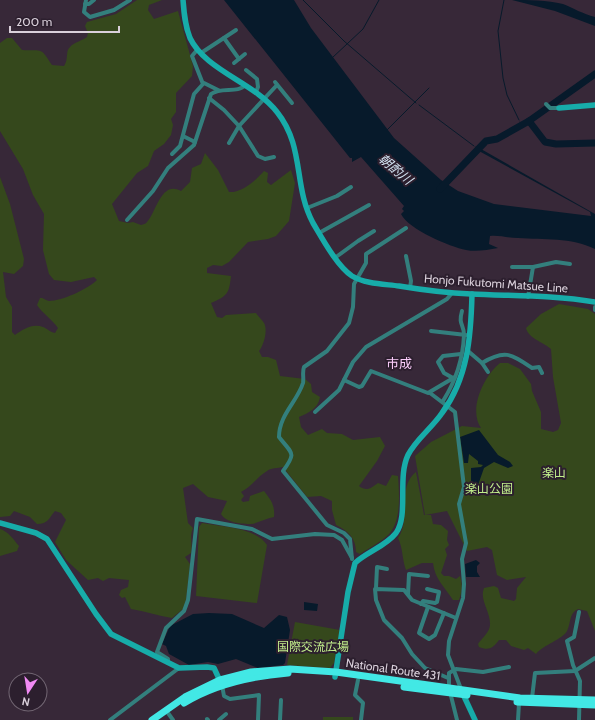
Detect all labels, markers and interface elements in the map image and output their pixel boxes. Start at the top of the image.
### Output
scale bar [10,8,119,34]
text: 200 m [16,14,52,29]
water label: 朝酌川 [376,150,418,189]
street label: Honjo Fukutomi Matsue Line [423,270,569,296]
district label: 市成 [386,355,412,371]
park label: 楽山 [542,465,566,480]
park label: 楽山公園 [465,481,513,496]
park label: 国際交流広場 [277,639,349,654]
street label: National Route 431 [345,655,441,683]
north arrow [8,672,48,712]
text: N [21,694,31,709]

